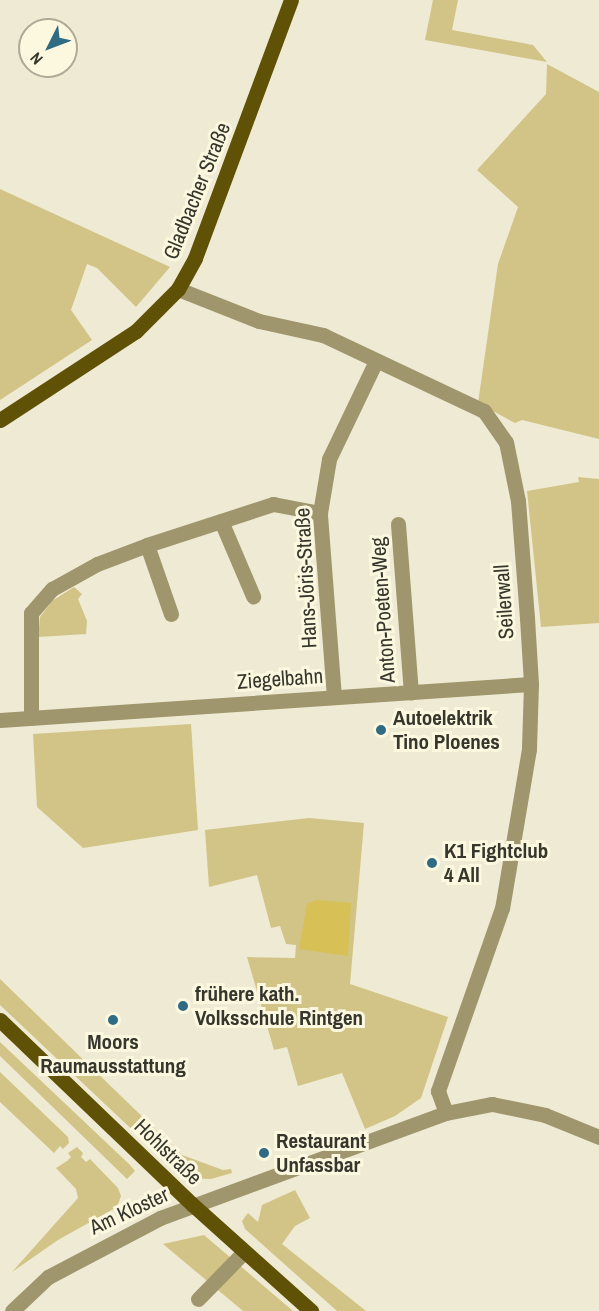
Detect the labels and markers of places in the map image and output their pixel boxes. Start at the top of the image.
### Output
place label: Autoelektrik Tino Ploenes [393,705,500,755]
marker: Autoelektrik Tino Ploenes [374,723,388,737]
place label: K1 Fightclub 4 All [444,838,548,888]
marker: K1 Fightclub 4 All [425,856,439,870]
place label: frühere kath. Volksschule Rintgen [195,981,363,1031]
marker: frühere kath. Volksschule Rintgen [176,999,190,1013]
marker: Moors Raumausstattung [106,1013,120,1027]
place label: Moors Raumausstattung [40,1029,186,1079]
place label: Restaurant Unfassbar [276,1128,366,1178]
marker: Restaurant Unfassbar [257,1146,271,1160]

